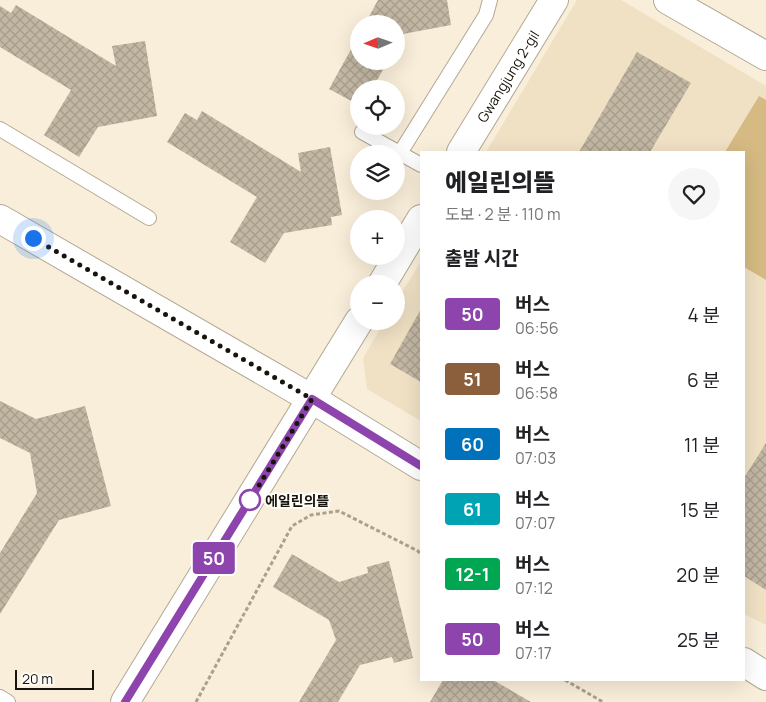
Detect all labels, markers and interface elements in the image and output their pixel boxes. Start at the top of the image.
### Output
north arrow [350,15,405,70]
map controls [350,15,405,330]
street label: Gwangjung 2-gil [472,27,543,126]
button: locate [350,80,405,135]
button: layers [350,145,405,200]
text: 에일린의뜰 [445,165,555,198]
button: heart [668,168,720,220]
text: 도보 · 2 분 · 110 m [445,203,561,225]
button: + [350,210,405,265]
your location [21,226,46,251]
text: 출발 시간 [445,245,519,271]
button: − [350,275,405,330]
text: 버스 [515,291,550,317]
text: 50 [461,302,484,326]
text: 4 분 [688,302,720,328]
text: 06:56 [515,317,559,339]
text: 버스 [515,356,550,382]
text: 51 [463,367,482,391]
text: 6 분 [687,367,720,393]
text: 06:58 [515,382,558,404]
text: 버스 [515,421,550,447]
text: 60 [461,432,484,456]
text: 11 분 [684,432,720,458]
text: 07:03 [515,447,556,469]
text: 버스 [515,486,550,512]
marker: 에일린의뜰 [239,489,261,511]
place label: 에일린의뜰 [265,491,330,510]
text: 61 [463,497,482,521]
text: 15 분 [680,497,720,523]
text: 07:07 [515,512,555,534]
line badge: 50 [192,542,236,574]
text: 50 [203,546,225,570]
text: 버스 [515,551,550,577]
text: 12-1 [455,562,490,586]
text: 20 분 [676,562,720,588]
text: 07:12 [515,577,553,599]
text: 버스 [515,616,550,642]
text: 50 [461,627,484,651]
text: 25 분 [677,627,720,653]
text: 07:17 [515,642,552,664]
scale bar [15,667,94,690]
text: 20 m [22,669,53,688]

